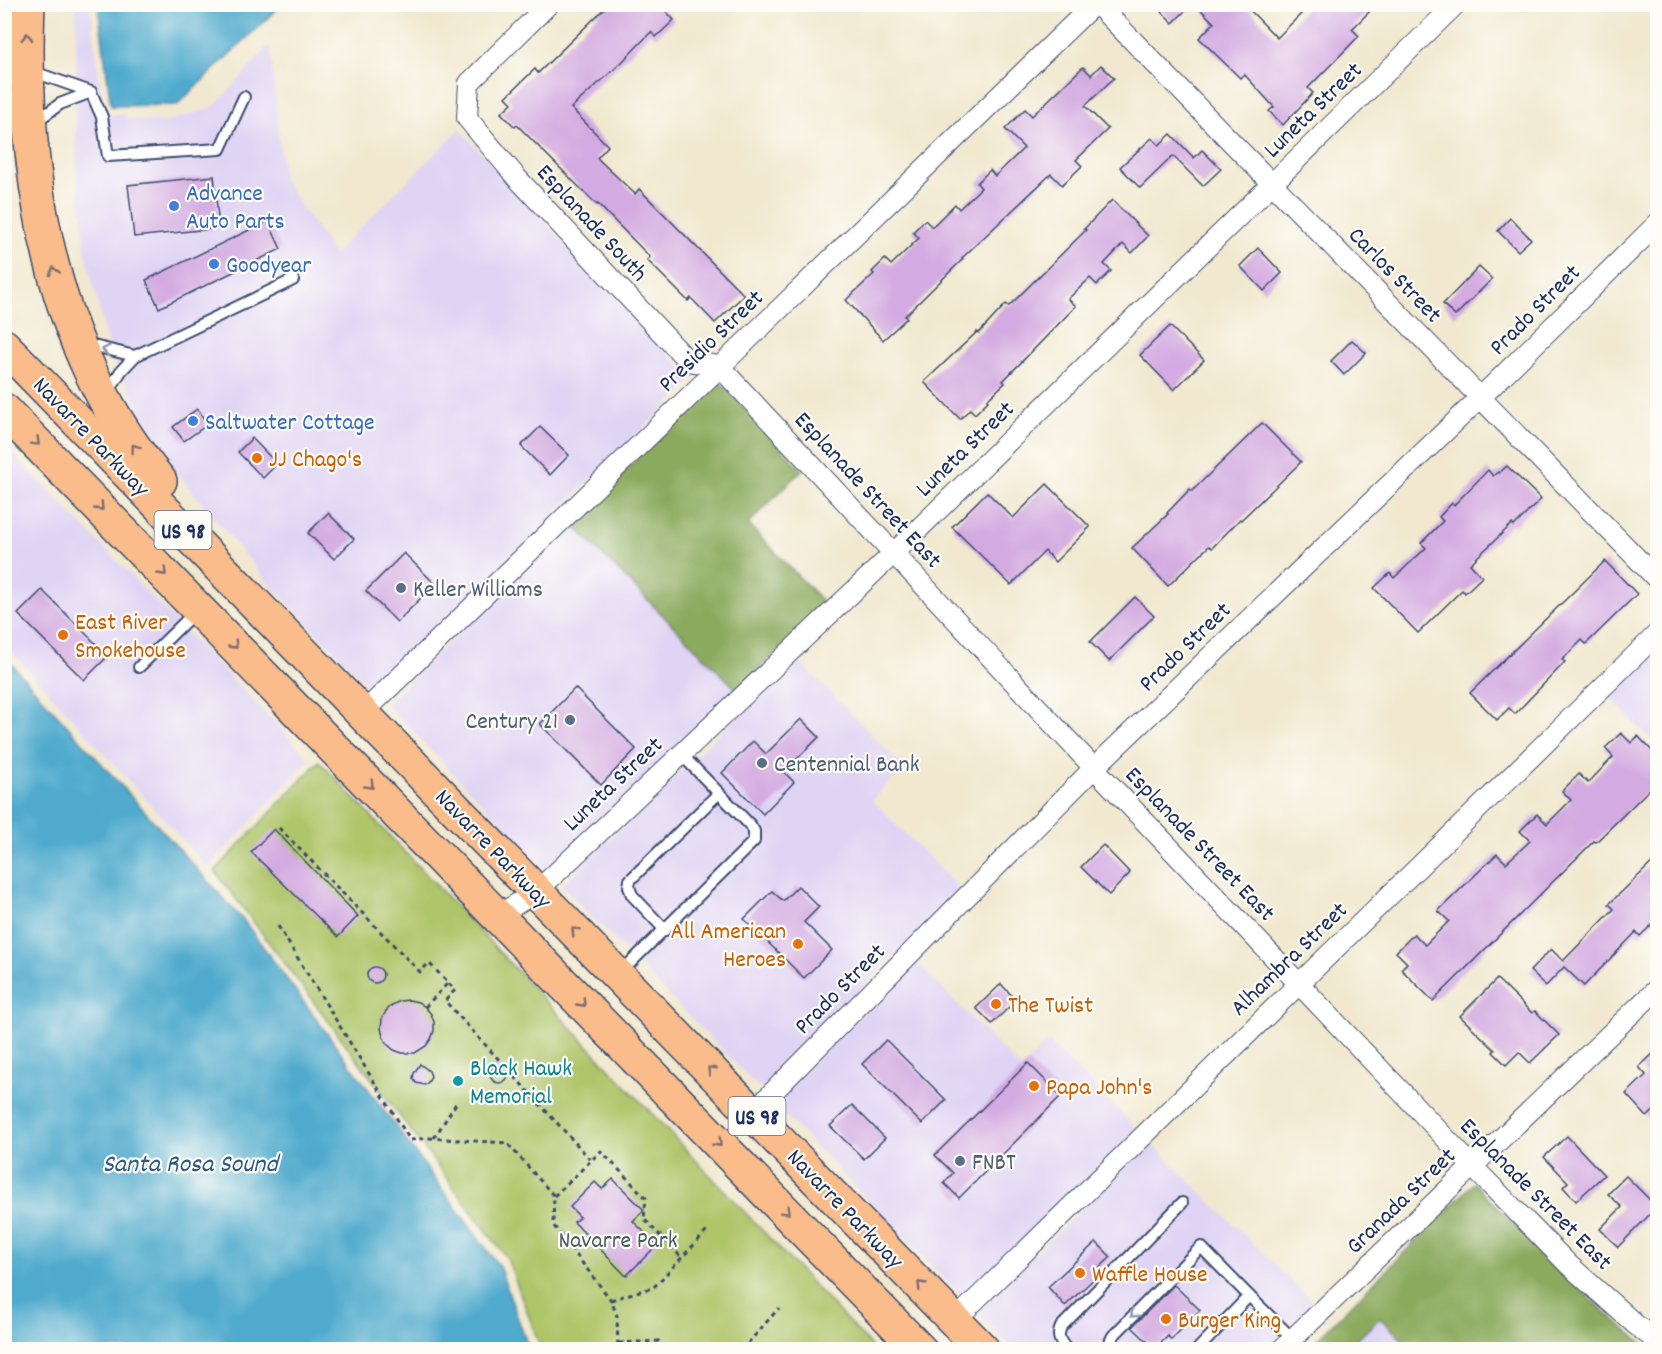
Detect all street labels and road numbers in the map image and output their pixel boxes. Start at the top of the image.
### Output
street label: Luneta Street [1257,55,1371,167]
street label: Esplanade South [527,158,654,291]
street label: Carlos Street [1339,220,1449,332]
street label: Prado Street [1483,258,1590,364]
street label: Presidio Street [652,283,773,401]
street label: Navarre Parkway [24,370,157,507]
street label: Luneta Street [909,394,1023,506]
street label: Esplanade Street East [785,405,949,577]
road number: US 98 [154,511,212,549]
street label: Prado Street [1132,595,1240,701]
street label: Luneta Street [556,730,672,841]
street label: Esplanade Street East [1116,760,1282,930]
street label: Navarre Parkway [426,782,559,919]
street label: Alhambra Street [1224,895,1357,1025]
street label: Prado Street [788,937,895,1043]
road number: US 98 [728,1097,786,1135]
street label: Esplanade Street East [1451,1111,1619,1279]
street label: Granada Street [1340,1141,1465,1263]
street label: Navarre Parkway [778,1142,911,1279]

